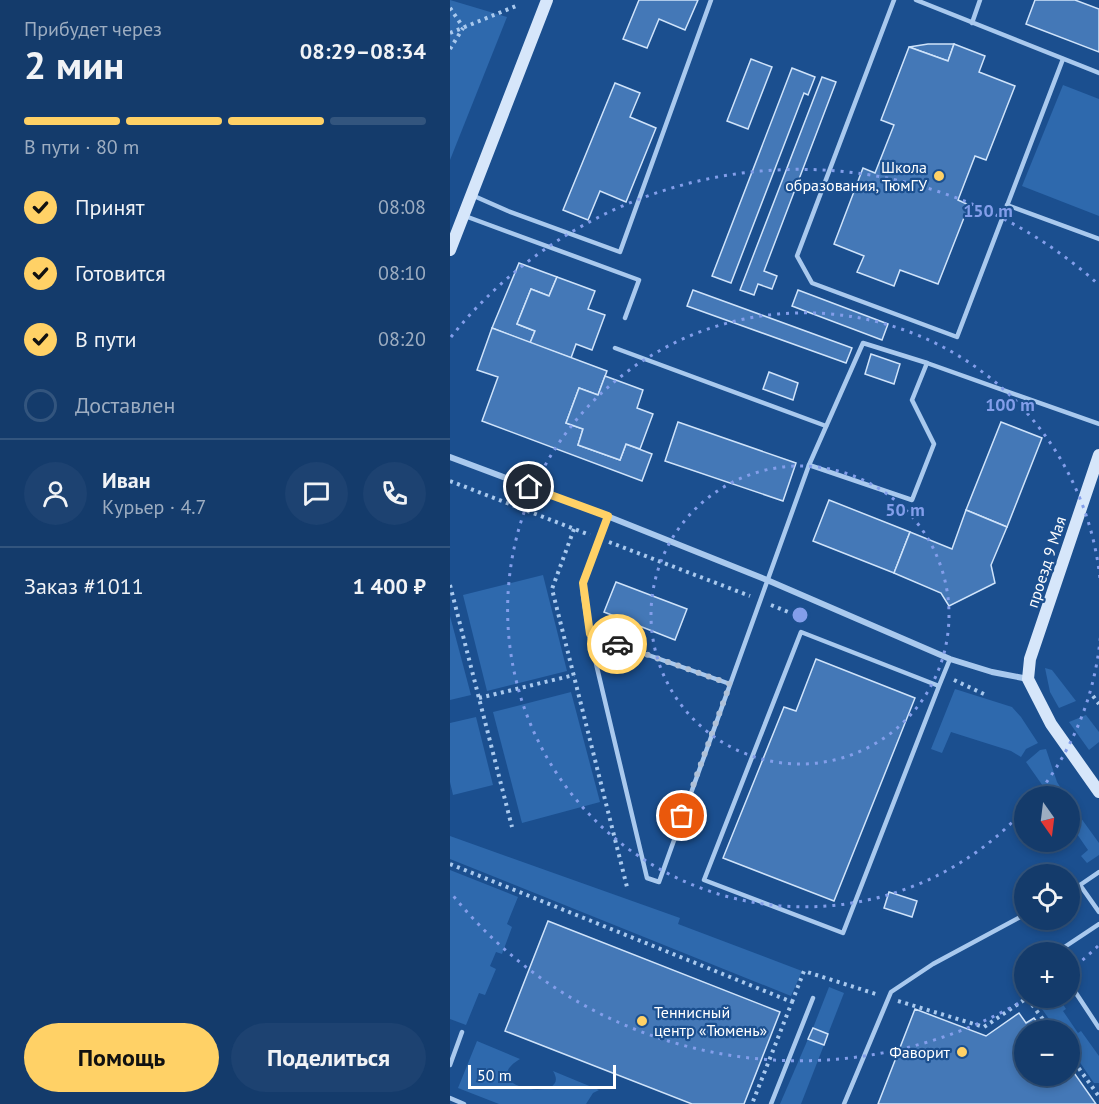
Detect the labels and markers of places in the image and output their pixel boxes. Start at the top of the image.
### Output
place label: Школа образования, ТюмГУ [785,157,927,195]
marker: Школа образования, ТюмГУ [932,169,946,183]
pin [503,461,554,512]
centre of rings [790,605,810,625]
pin [656,790,707,841]
place label: Теннисный центр «Тюмень» [654,1002,768,1040]
marker: Теннисный центр «Тюмень» [635,1014,649,1028]
place label: Фаворит [889,1042,951,1062]
marker: Фаворит [955,1045,969,1059]

